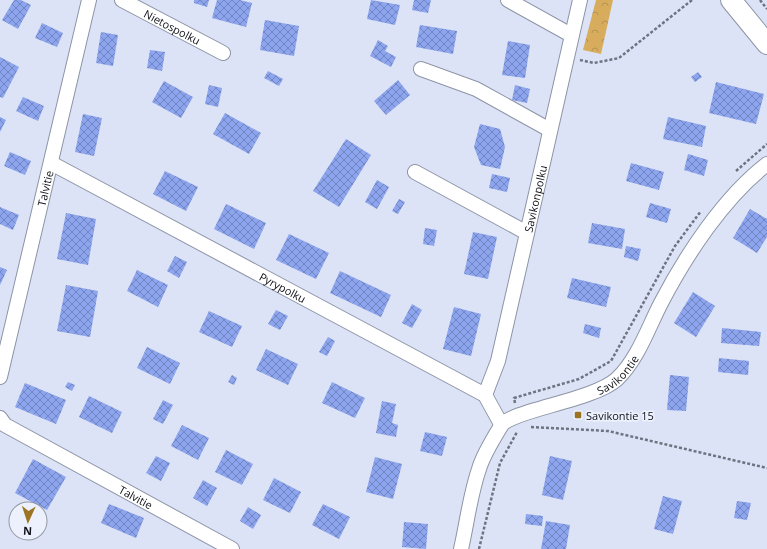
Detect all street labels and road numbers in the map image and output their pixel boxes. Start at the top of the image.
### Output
street label: Nietospolku [142,6,203,47]
street label: Savikonpolku [520,164,550,233]
street label: Talvitie [33,169,56,208]
street label: Pyrypolku [257,268,309,306]
street label: Savikontie [594,352,641,397]
street label: Talvitie [117,481,156,512]

